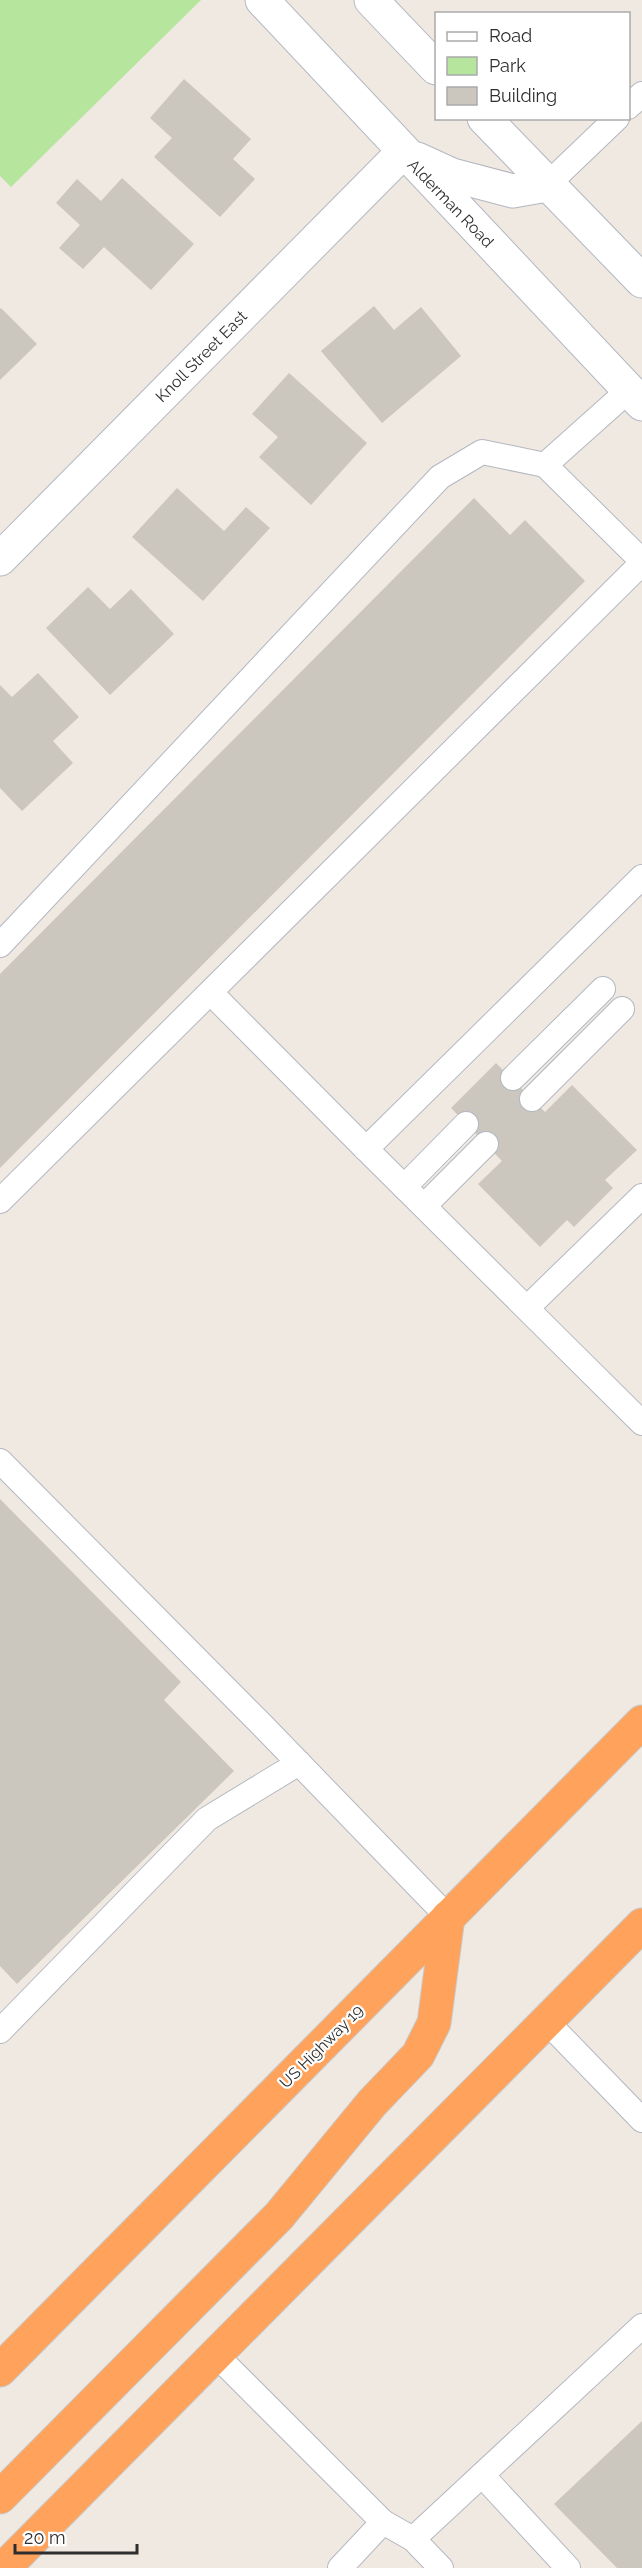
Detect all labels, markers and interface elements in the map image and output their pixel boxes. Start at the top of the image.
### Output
legend [435,12,630,120]
text: Road [489,25,532,46]
text: Park [489,55,526,76]
text: Building [489,85,557,106]
street label: Alderman Road [404,155,498,251]
street label: Knoll Street East [152,306,251,406]
street label: US Highway 19 [276,2001,367,2092]
scale bar [15,2517,136,2555]
text: 20 m [24,2527,66,2548]

